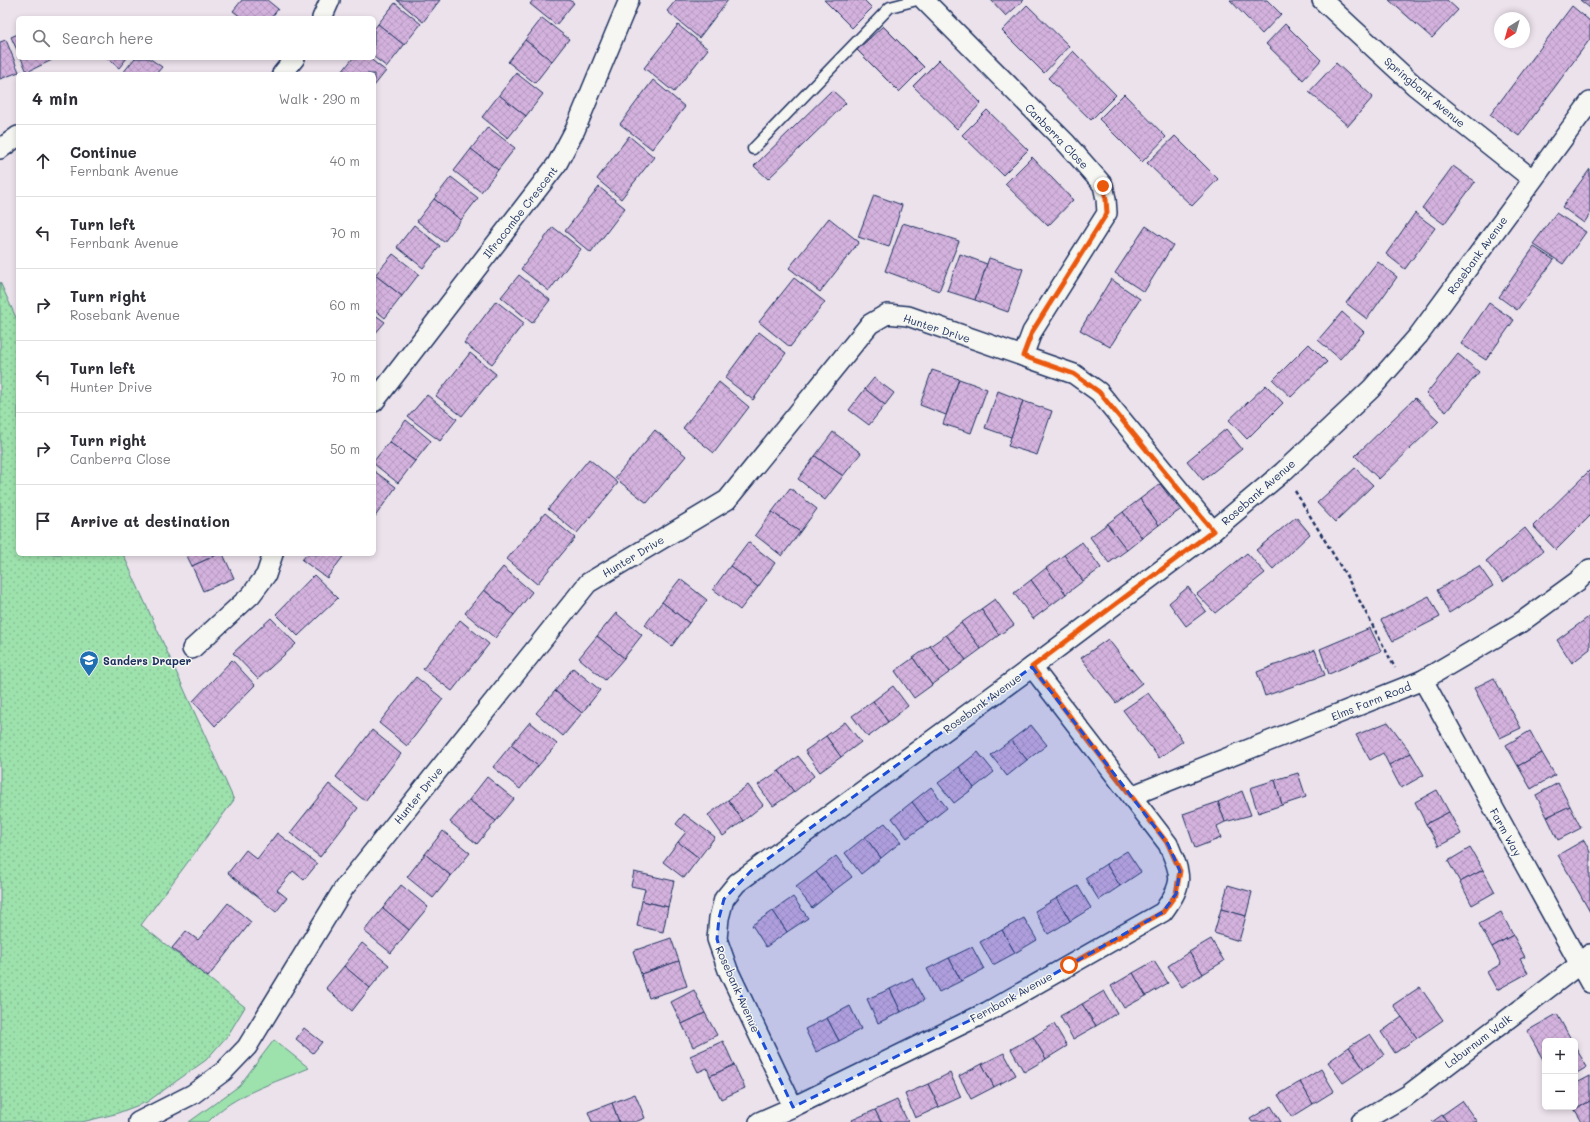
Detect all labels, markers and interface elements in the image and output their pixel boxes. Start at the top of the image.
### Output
north arrow [1494,12,1530,48]
search box [16,16,376,60]
icon: search [30,27,52,49]
text: Search here [62,28,153,48]
street label: Springbank Avenue [1381,54,1469,131]
text: 4 min [32,87,78,109]
text: Walk · 290 m [279,90,360,107]
street label: Canberra Close [1022,100,1092,172]
text: Continue [70,142,137,162]
icon: ahead [32,150,54,172]
text: 40 m [330,152,360,169]
text: Fernbank Avenue [70,162,179,179]
street label: Ilfracombe Crescent [479,163,561,261]
route end [1094,177,1112,195]
street label: Rosebank Avenue [1444,213,1511,297]
text: Turn left [70,214,135,234]
icon: left [32,222,54,244]
text: 70 m [330,224,360,241]
text: Fernbank Avenue [70,234,179,251]
text: Turn right [70,286,147,306]
icon: right [32,294,54,316]
text: 60 m [330,296,360,313]
text: Rosebank Avenue [70,306,180,323]
street label: Hunter Drive [902,310,973,346]
text: Turn left [70,358,135,378]
icon: left [32,366,54,388]
text: 70 m [330,368,360,385]
text: Hunter Drive [70,378,152,395]
text: Turn right [70,430,147,450]
icon: right [32,438,54,460]
text: 50 m [330,440,360,457]
text: Canberra Close [70,450,171,467]
street label: Rosebank Avenue [1218,456,1298,528]
icon: arrive [32,510,54,532]
text: Arrive at destination [70,511,230,531]
street label: Hunter Drive [599,532,667,580]
school or university icon: Sanders Draper [78,649,100,677]
place label: Sanders Draper [103,653,192,668]
street label: Rosebank Avenue [940,669,1024,736]
street label: Elms Farm Road [1329,678,1413,724]
street label: Hunter Drive [390,763,446,827]
street label: Farm Way [1487,805,1526,859]
street label: Rosebank Avenue [712,943,764,1035]
route start [1060,956,1078,974]
street label: Fernbank Avenue [967,968,1055,1026]
street label: Laburnum Walk [1441,1011,1515,1071]
map controls [1542,1038,1578,1110]
button: + [1542,1038,1578,1074]
button: − [1542,1074,1578,1110]

